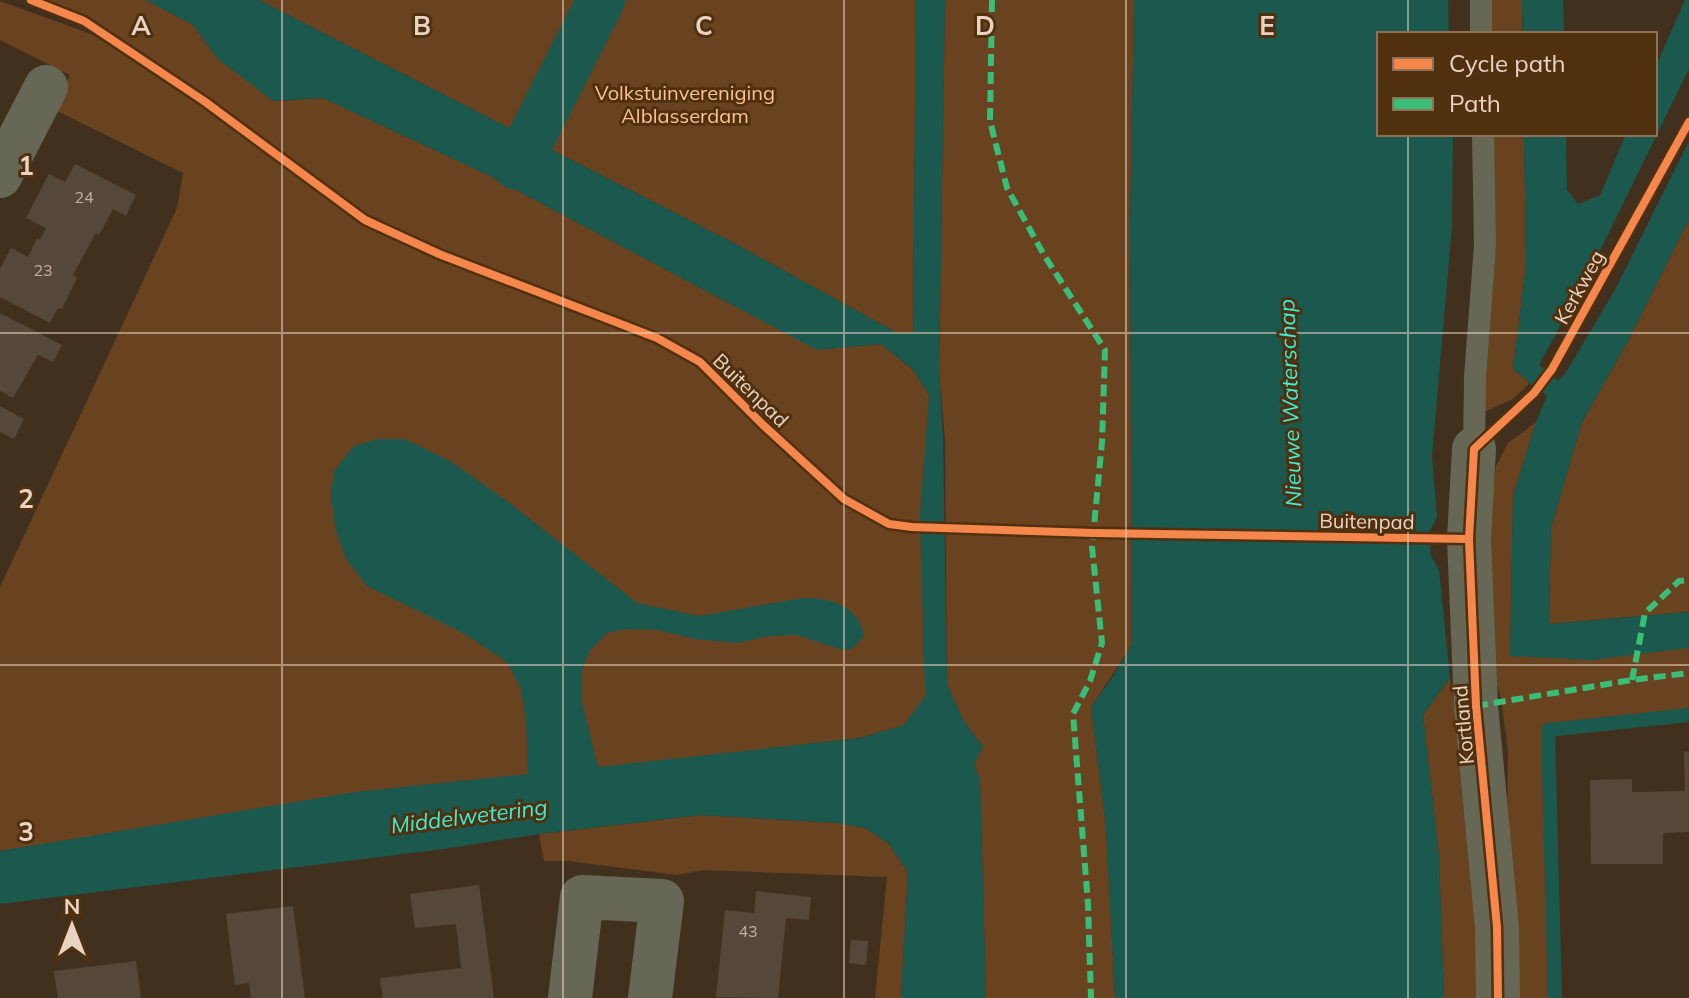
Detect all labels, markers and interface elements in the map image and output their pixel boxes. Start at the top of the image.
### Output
text: A [131,9,151,42]
text: B [413,9,431,42]
text: C [695,9,713,42]
text: D [975,9,995,42]
text: E [1259,9,1275,42]
legend [1377,32,1657,136]
text: Cycle path [1449,48,1566,78]
park label: Volkstuinvereniging Alblasserdam [595,80,775,128]
text: Path [1449,88,1501,118]
text: 1 [18,149,34,182]
house number: 24 [74,187,94,207]
street label: Kerkweg [1548,246,1610,328]
house number: 23 [33,260,53,280]
water label: Nieuwe Waterschap [1272,299,1308,507]
street label: Buitenpad [708,348,794,432]
text: 2 [18,482,34,515]
street label: Buitenpad [1319,508,1415,534]
street label: Kortland [1447,684,1479,766]
water label: Middelwetering [389,793,549,839]
text: 3 [18,815,34,848]
north arrow [32,886,112,966]
text: N [64,892,80,920]
house number: 43 [738,921,758,941]

